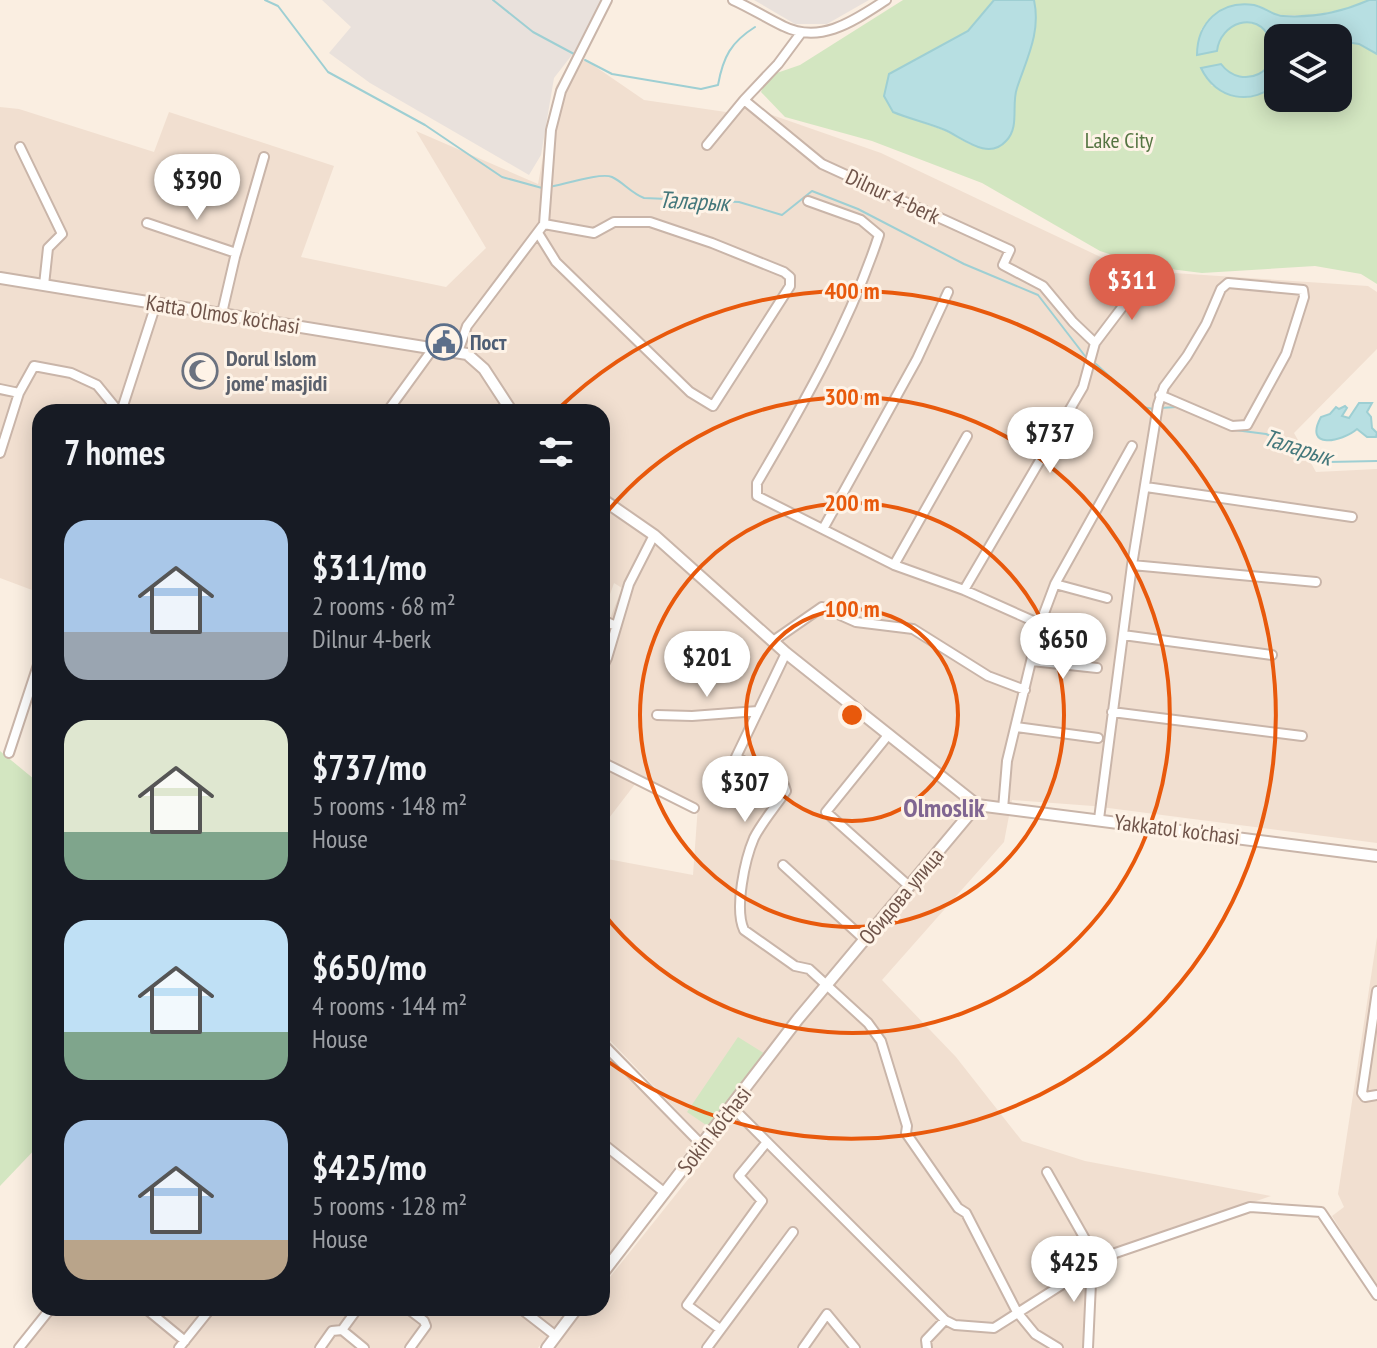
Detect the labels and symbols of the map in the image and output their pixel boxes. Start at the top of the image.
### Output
park label: Lake City [1085,126,1154,154]
pin: $390 [150,154,244,222]
street label: Dilnur 4-berk [841,162,945,230]
water label: Таларык [658,184,733,218]
pin: $311 [1085,254,1179,322]
text: 400 m [824,275,880,306]
street label: Katta Olmos ko'chasi [144,288,302,340]
public building icon: Пост [425,323,463,361]
place label: Пост [470,328,507,356]
place label: Dorul Islom jome' masjidi [225,344,327,397]
mosque icon: Dorul Islom jome' masjidi [181,352,219,390]
text: 300 m [824,381,880,412]
pin: $737 [1003,407,1097,475]
water label: Таларык [1260,421,1339,473]
text: 200 m [824,487,880,518]
text: 100 m [824,593,880,624]
pin: $650 [1016,613,1110,681]
pin: $201 [660,631,754,699]
centre of rings [838,701,866,729]
pin: $307 [698,756,792,824]
district label: Olmoslik [903,791,985,824]
street label: Yakkatol ko'chasi [1113,807,1241,851]
street label: Обидова улица [852,842,950,950]
street label: Sokin ko'chasi [671,1080,757,1180]
pin: $425 [1027,1236,1121,1304]

